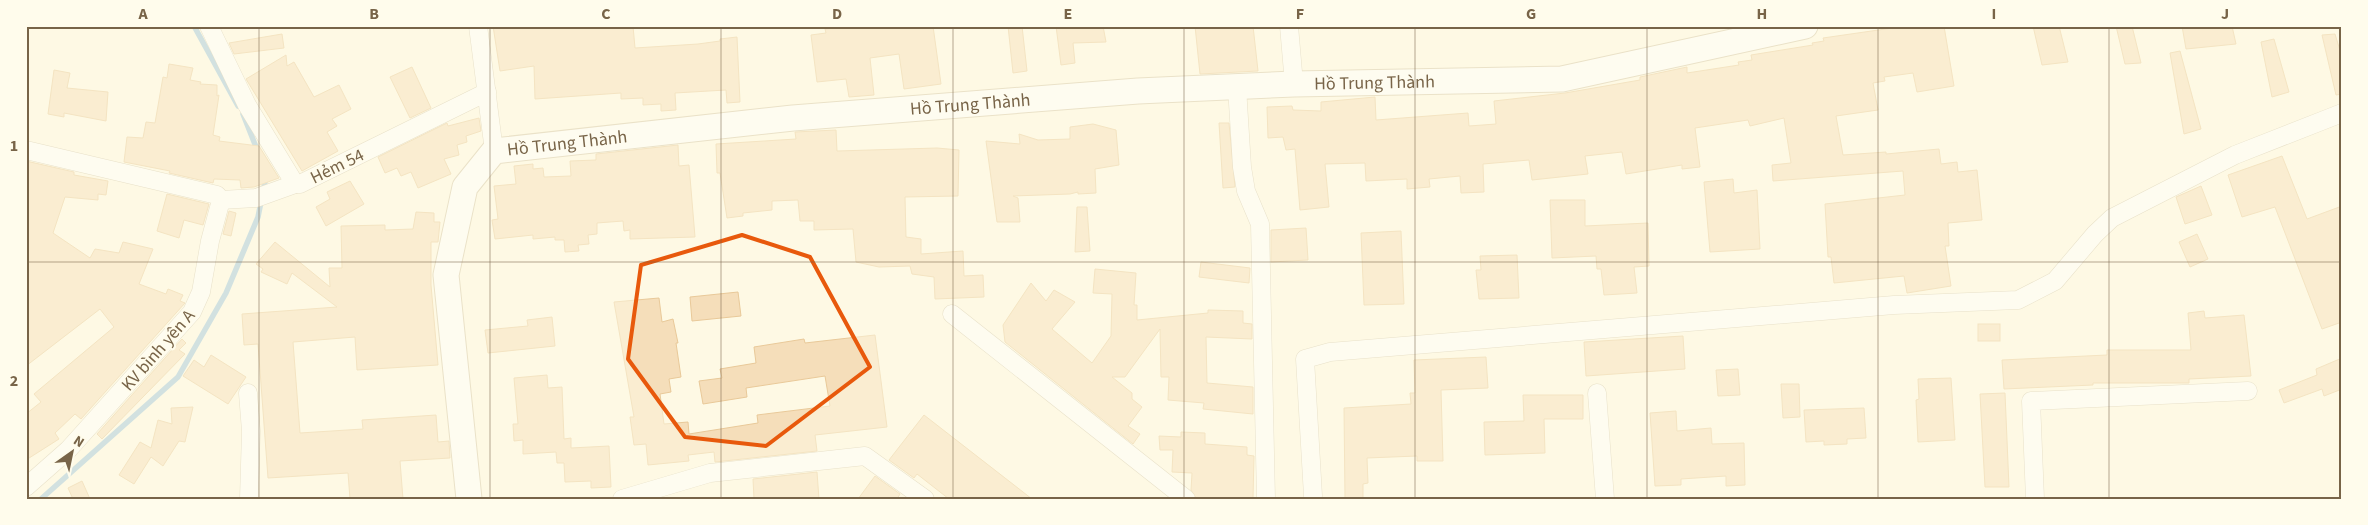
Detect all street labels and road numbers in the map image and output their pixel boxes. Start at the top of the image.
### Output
street label: Hồ Trung Thành [1314,69,1435,97]
street label: Hồ Trung Thành [909,87,1031,122]
street label: Hồ Trung Thành [506,124,629,162]
street label: Hẻm 54 [306,143,368,190]
street label: KV bình yên A [116,304,201,397]

